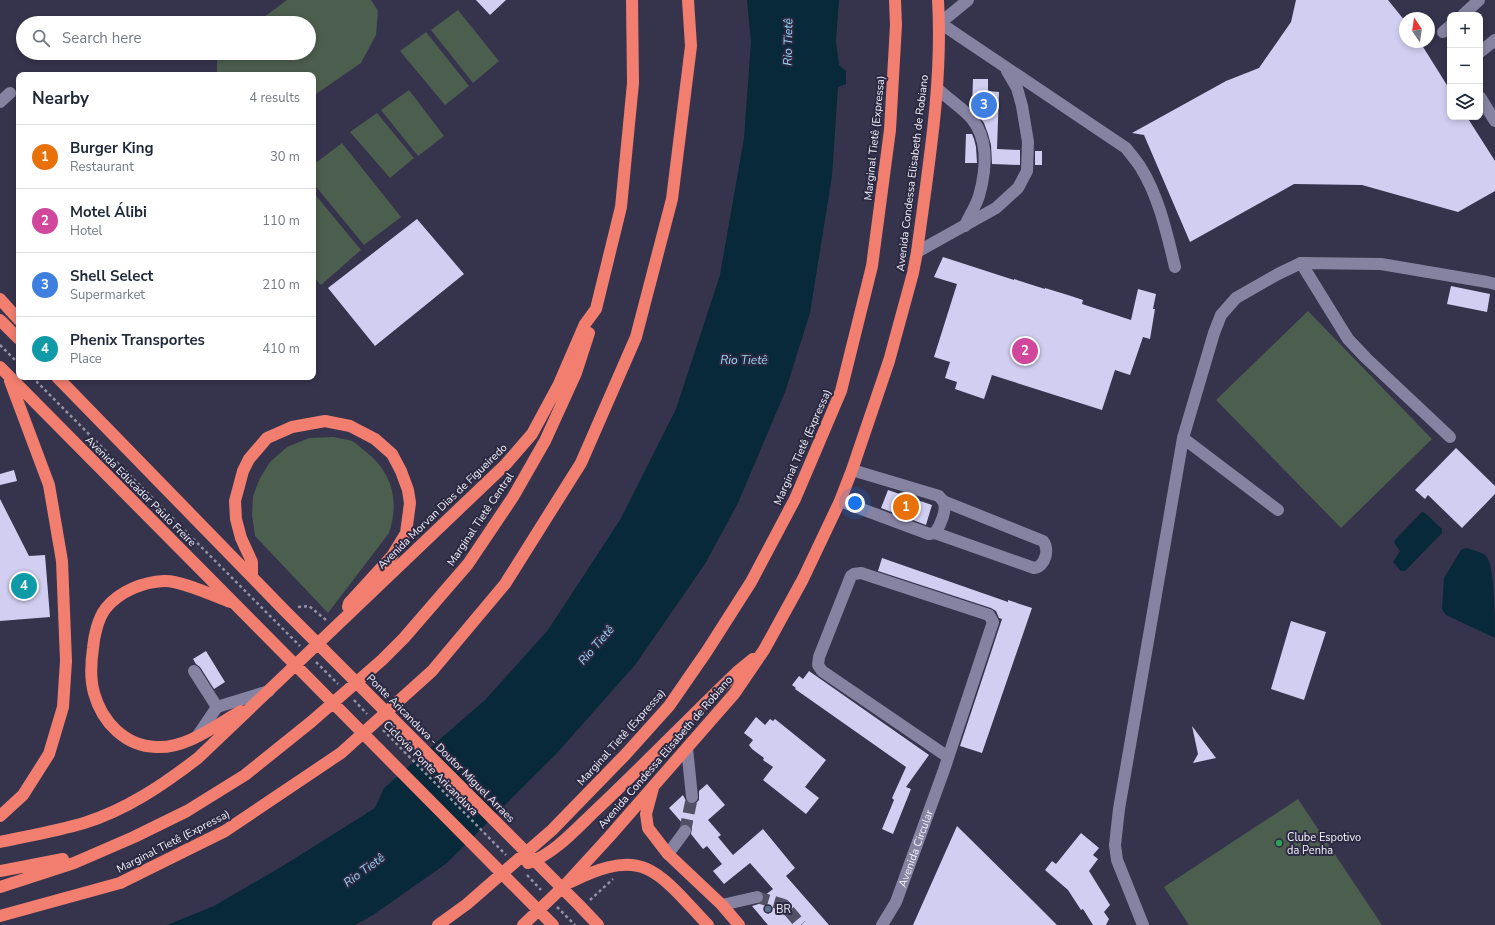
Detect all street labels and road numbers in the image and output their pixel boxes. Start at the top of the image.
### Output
street label: Avenida Condessa Elisabeth de Robiano [893,74,932,272]
street label: Marginal Tietê (Expressa) [860,75,889,201]
street label: Marginal Tietê (Expressa) [770,387,835,508]
street label: Avenida Educador Paulo Freire [82,433,199,550]
street label: Avenida Morvan Dias de Figueiredo [374,440,510,572]
street label: Marginal Tietê Central [444,469,518,569]
street label: Ponte Aricanduva - Doutor Miguel Arraes [363,671,518,826]
street label: Avenida Condessa Elisabeth de Robiano [595,673,736,832]
street label: Marginal Tietê (Expressa) [574,686,669,789]
street label: Ciclovia Ponte Aricanduva [380,718,481,819]
street label: Marginal Tietê (Expressa) [114,806,233,877]
street label: Avenida Circular [895,808,937,889]

